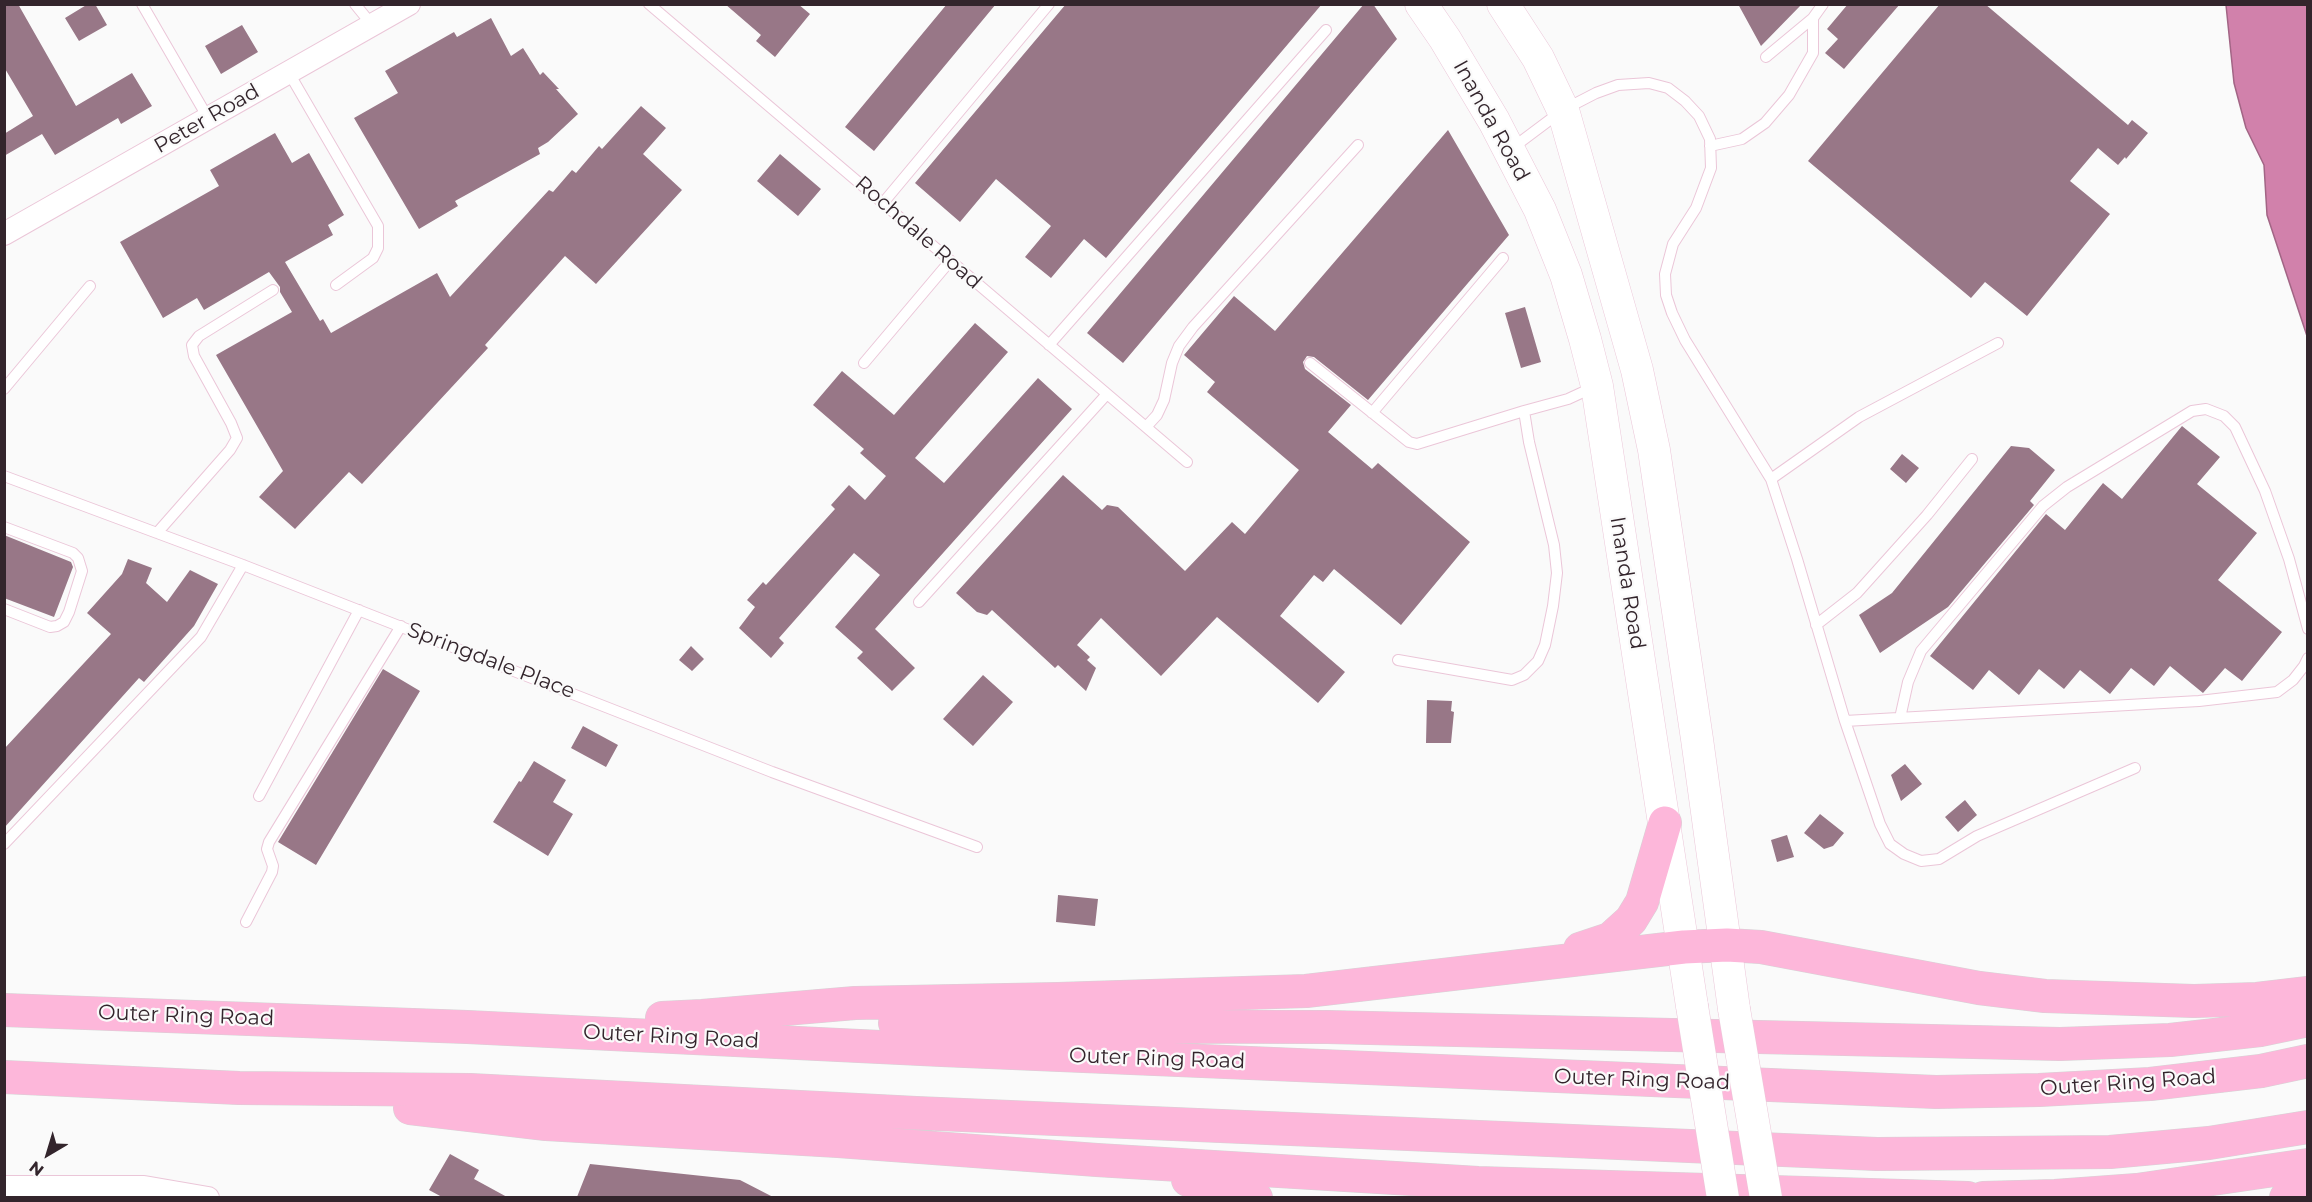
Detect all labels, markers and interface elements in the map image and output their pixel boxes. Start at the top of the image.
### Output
street label: Inanda Road [1447,56,1535,186]
street label: Peter Road [150,79,264,159]
street label: Rochdale Road [850,171,986,295]
street label: Inanda Road [1604,515,1650,651]
street label: Springdale Place [404,617,578,705]
street label: Outer Ring Road [97,1000,275,1032]
street label: Outer Ring Road [582,1020,760,1054]
street label: Outer Ring Road [1068,1043,1246,1075]
street label: Outer Ring Road [1553,1064,1731,1096]
street label: Outer Ring Road [2039,1064,2217,1102]
north arrow [18,1124,78,1184]
text: N [26,1157,48,1180]

